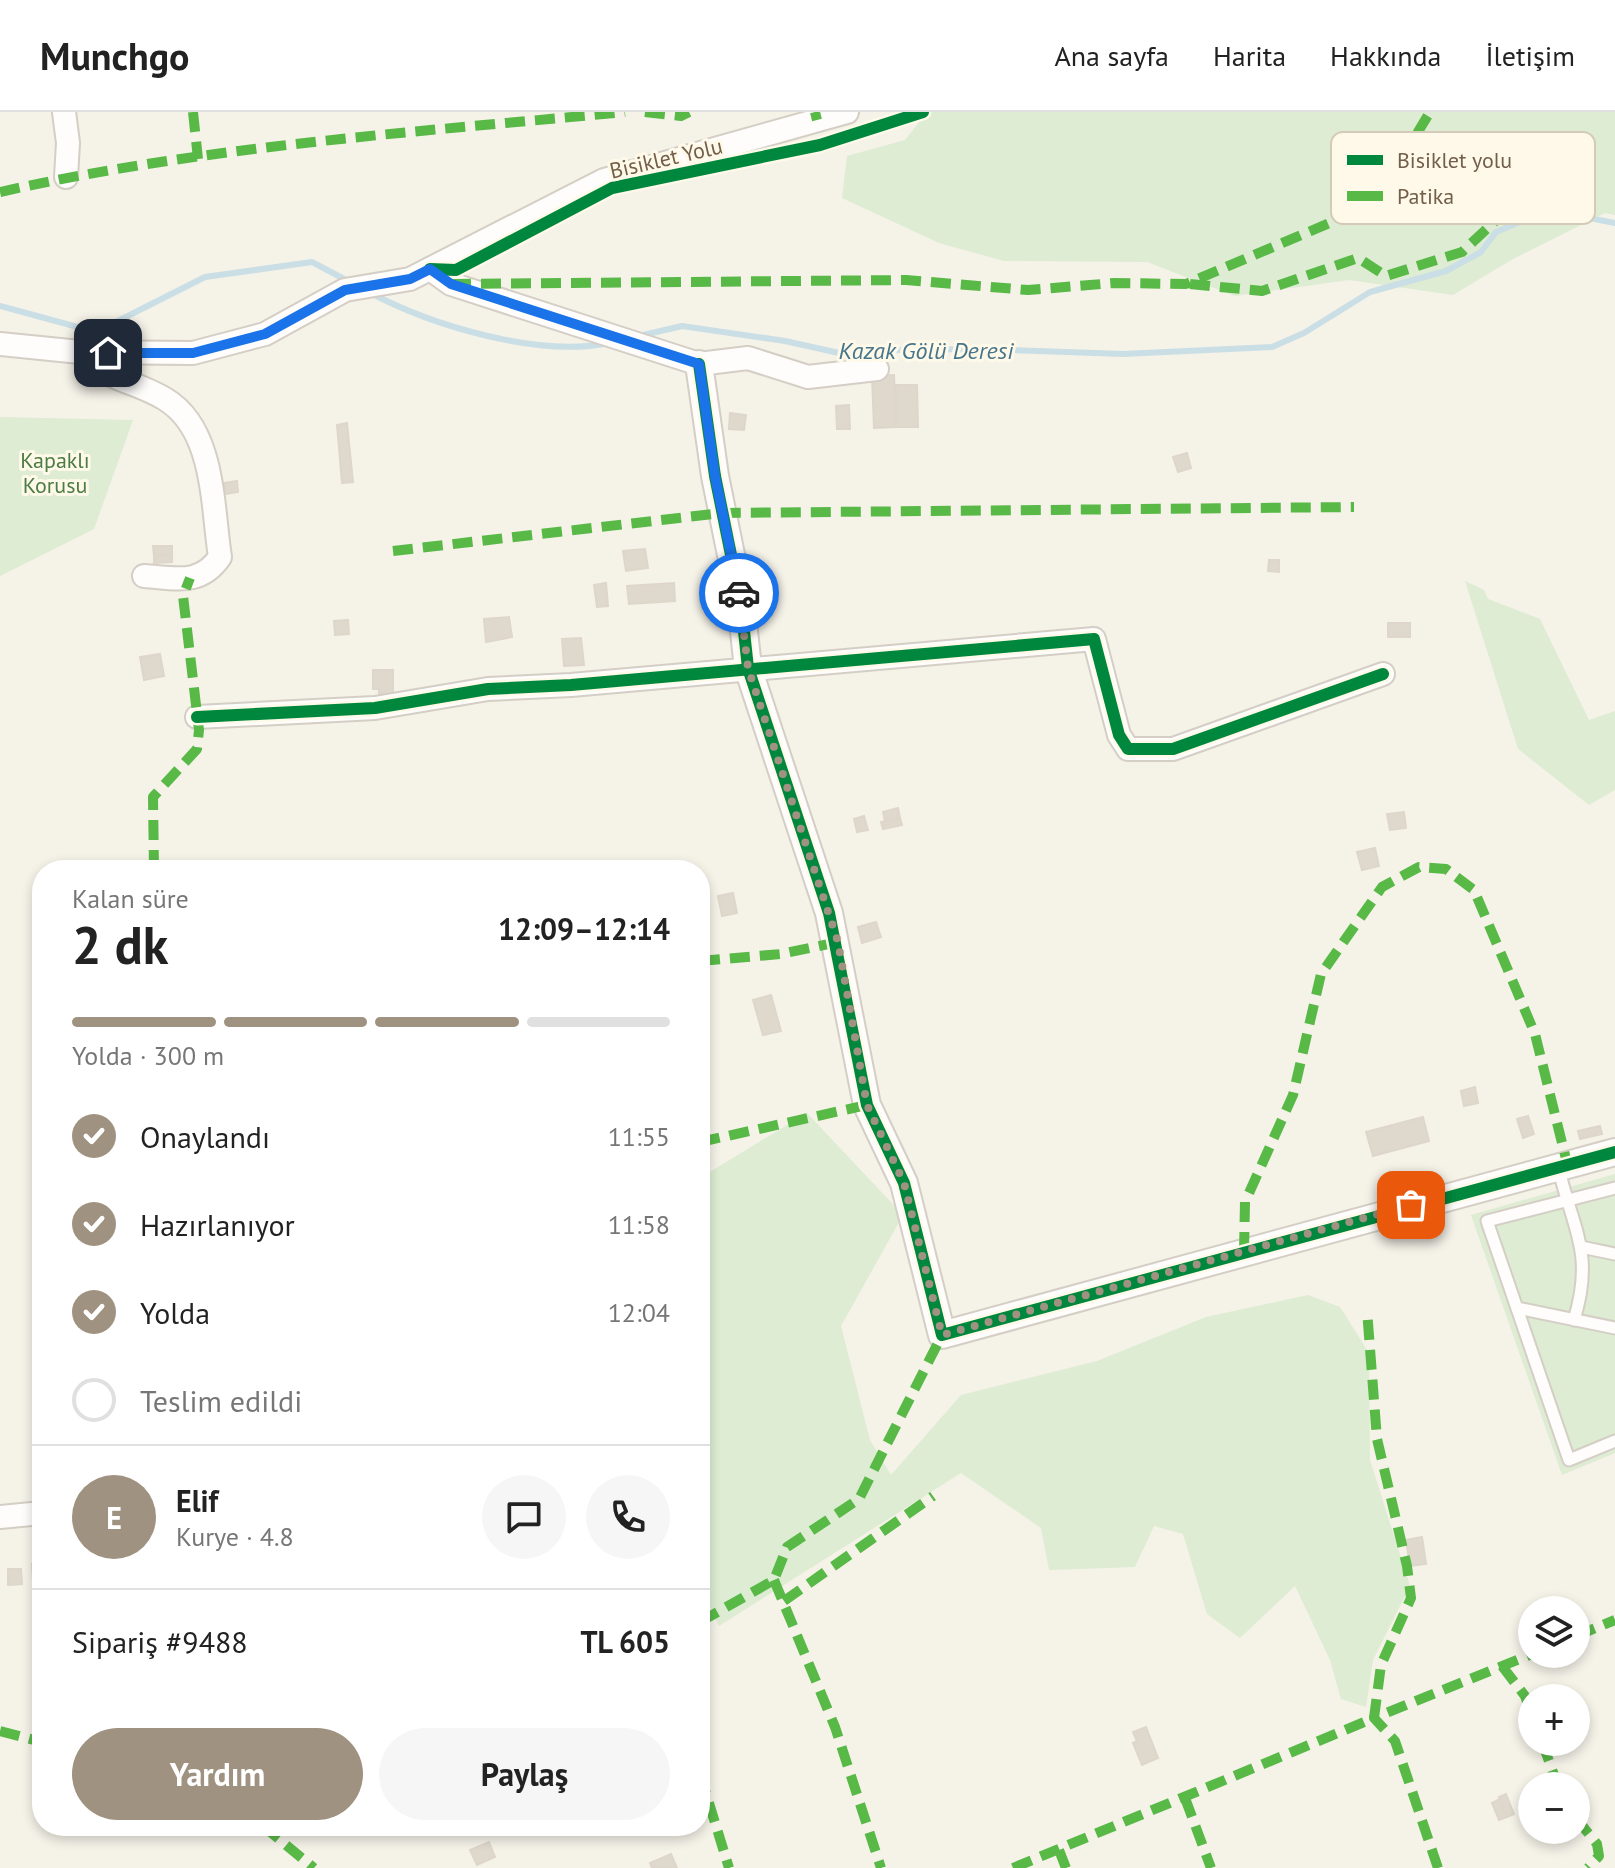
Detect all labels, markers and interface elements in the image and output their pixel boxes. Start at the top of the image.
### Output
text: Munchgo [40,31,190,80]
text: Ana sayfa [1054,37,1169,74]
text: Harita [1213,37,1286,74]
text: Hakkında [1330,37,1441,74]
text: İletişim [1485,37,1575,74]
street label: Bisiklet Yolu [607,131,725,185]
legend [1331,132,1595,224]
text: Bisiklet yolu [1397,146,1512,174]
text: Patika [1397,182,1454,210]
pin [74,319,142,387]
icon: home [86,331,130,375]
water label: Kazak Gölü Deresi [839,335,1014,366]
park label: Kapaklı Korusu [20,446,90,499]
courier [699,553,779,633]
icon: car [717,571,761,615]
text: Kalan süre [72,882,189,915]
text: 12:09–12:14 [498,909,670,948]
text: 2 dk [72,911,168,978]
text: Yolda · 300 m [72,1039,224,1072]
icon: check [72,1114,116,1158]
text: Onaylandı [140,1117,270,1156]
text: 11:55 [608,1120,670,1153]
pin [1377,1171,1445,1239]
icon: bag [1389,1183,1433,1227]
icon: check [72,1202,116,1246]
text: Hazırlanıyor [140,1205,295,1244]
text: 11:58 [608,1208,670,1241]
icon: check [72,1290,116,1334]
text: Yolda [140,1293,210,1332]
text: 12:04 [608,1296,670,1329]
text: Teslim edildi [140,1381,302,1420]
button: chat [482,1475,566,1559]
button: phone [586,1475,670,1559]
text: Elif [176,1481,218,1520]
text: E [106,1498,122,1537]
text: Kurye · 4.8 [176,1520,294,1553]
map controls [1518,1596,1590,1844]
button: layers [1518,1596,1590,1668]
text: Sipariş #9488 [72,1622,248,1661]
text: TL 605 [580,1622,670,1661]
button: + [1518,1684,1590,1756]
button: Yardım [72,1728,363,1820]
button: Paylaş [379,1728,670,1820]
button: − [1518,1772,1590,1844]

